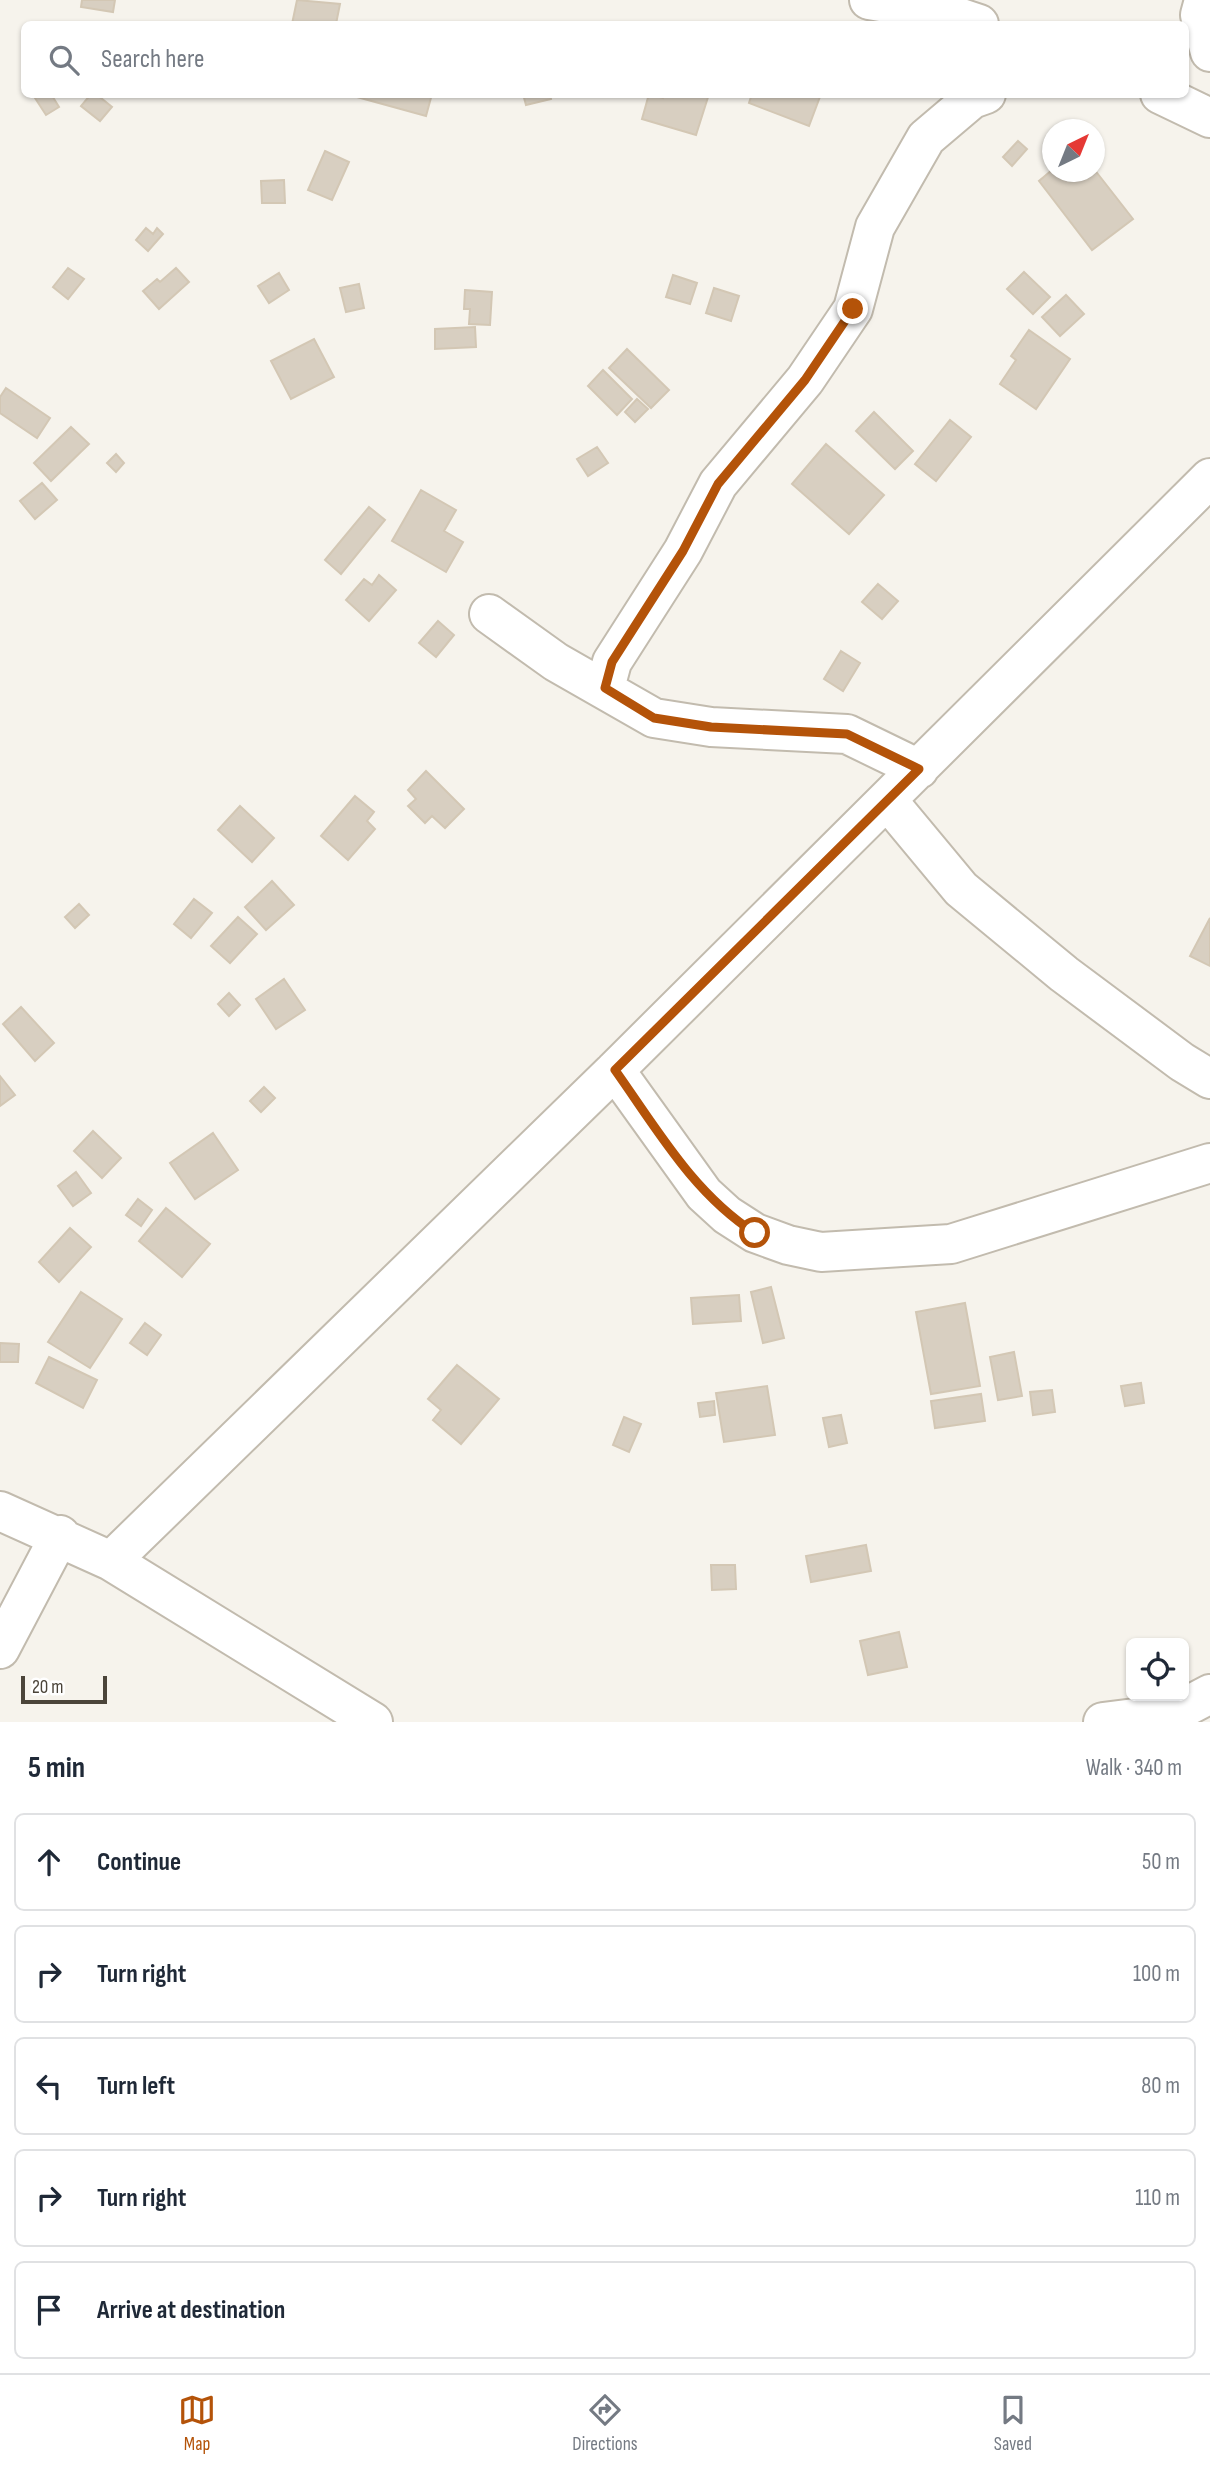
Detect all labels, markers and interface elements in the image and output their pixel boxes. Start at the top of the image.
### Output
search box [21,21,1189,98]
icon: search [45,41,83,79]
text: Search here [101,44,204,75]
north arrow [1042,119,1105,182]
route end [837,293,868,324]
route start [739,1217,770,1248]
map controls [1126,1638,1189,1701]
button: locate [1126,1638,1189,1701]
scale bar [21,1673,107,1705]
text: 20 m [32,1676,64,1699]
text: 5 min [28,1750,85,1786]
text: Walk · 340 m [1086,1754,1182,1782]
icon: ahead [30,1843,68,1881]
text: Continue [97,1847,181,1878]
text: 50 m [1142,1848,1180,1876]
icon: right [30,1955,68,1993]
text: Turn right [97,1959,186,1990]
text: 100 m [1133,1960,1180,1988]
icon: left [30,2067,68,2105]
text: Turn left [97,2071,175,2102]
text: 80 m [1141,2072,1180,2100]
icon: right [30,2179,68,2217]
text: Turn right [97,2183,186,2214]
text: 110 m [1135,2184,1180,2212]
icon: arrive [30,2291,68,2329]
text: Arrive at destination [97,2295,285,2326]
tab: Map [178,2391,216,2456]
tab: Directions [572,2391,638,2456]
tab: Saved [994,2391,1032,2456]

